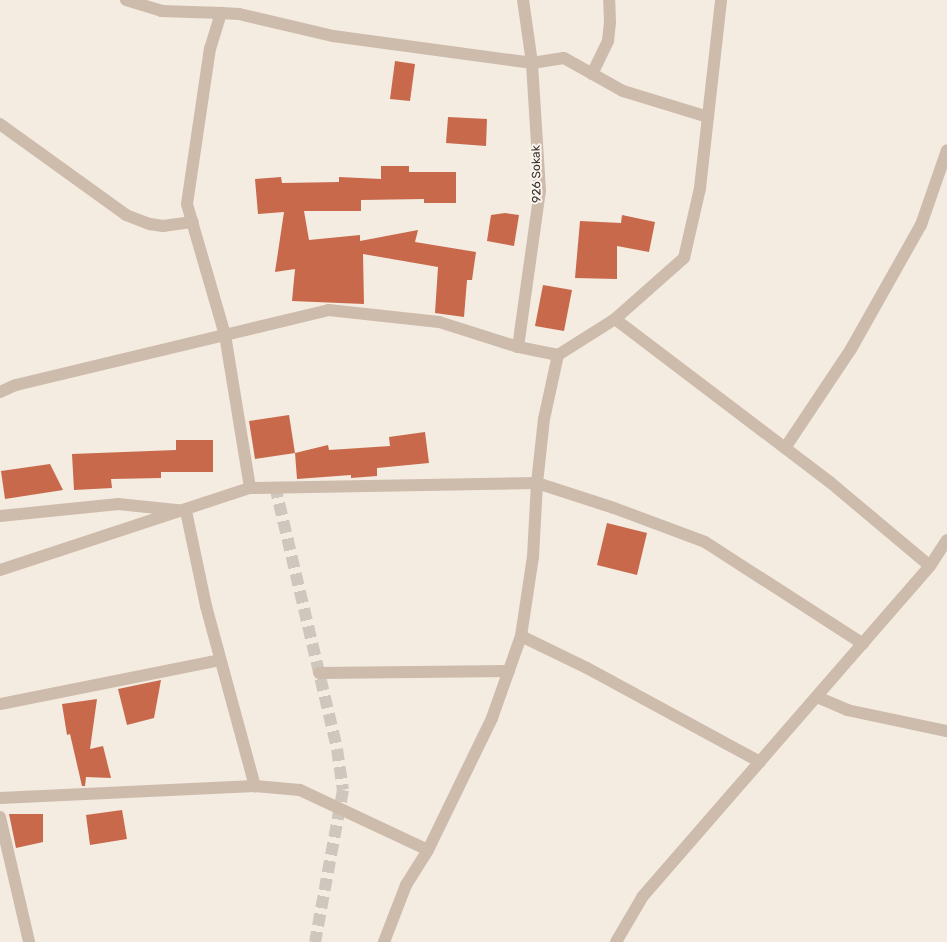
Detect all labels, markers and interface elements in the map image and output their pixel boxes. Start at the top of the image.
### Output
street label: 926 Sokak [529,145,545,203]

